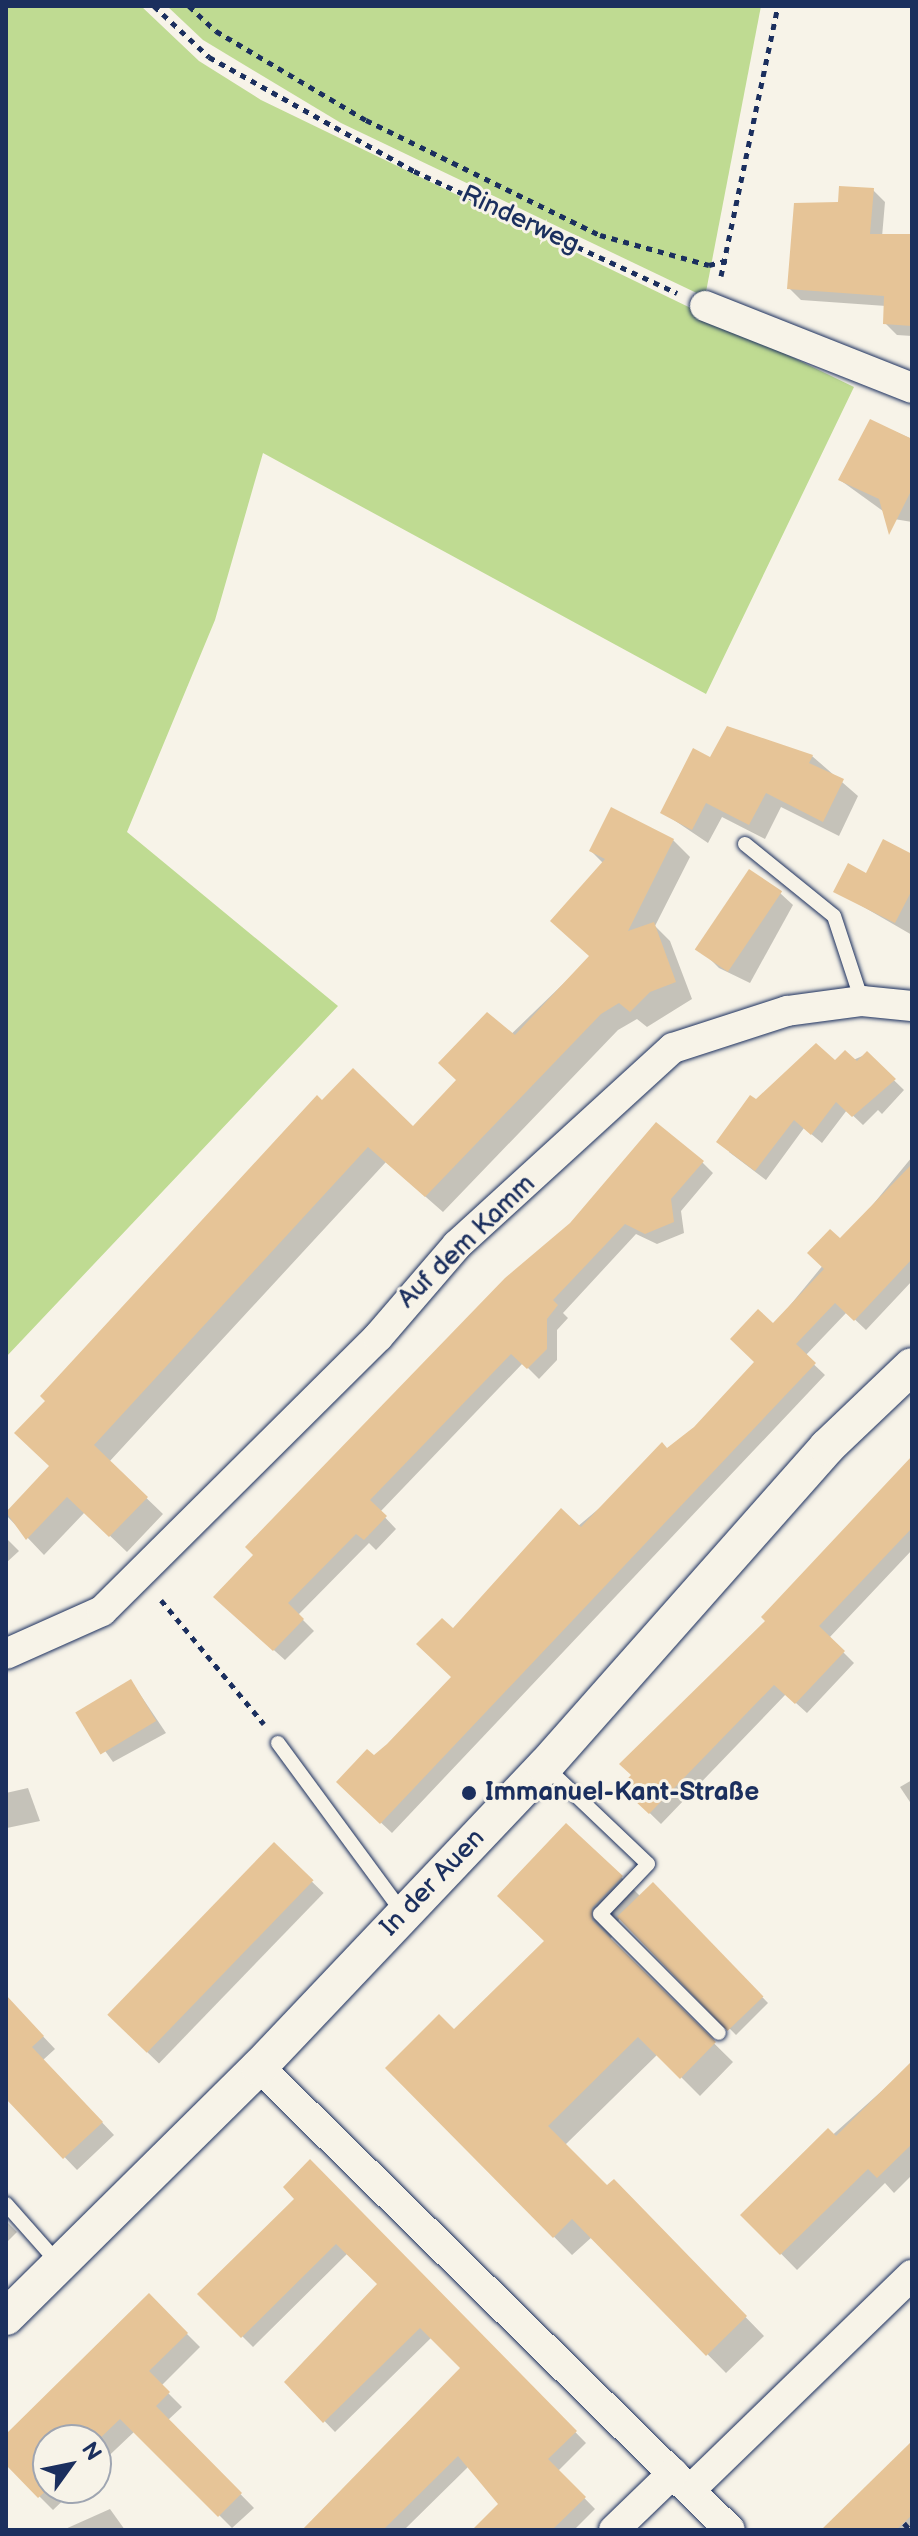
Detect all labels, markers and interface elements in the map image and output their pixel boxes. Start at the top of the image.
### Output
street label: Rinderweg [456,179,584,261]
street label: Auf dem Kamm [392,1169,542,1315]
place label: Immanuel-Kant-Straße [485,1777,759,1809]
marker: Immanuel-Kant-Straße [460,1784,478,1802]
street label: In der Auen [374,1823,492,1943]
north arrow [32,2424,112,2504]
text: N [75,2437,107,2466]

